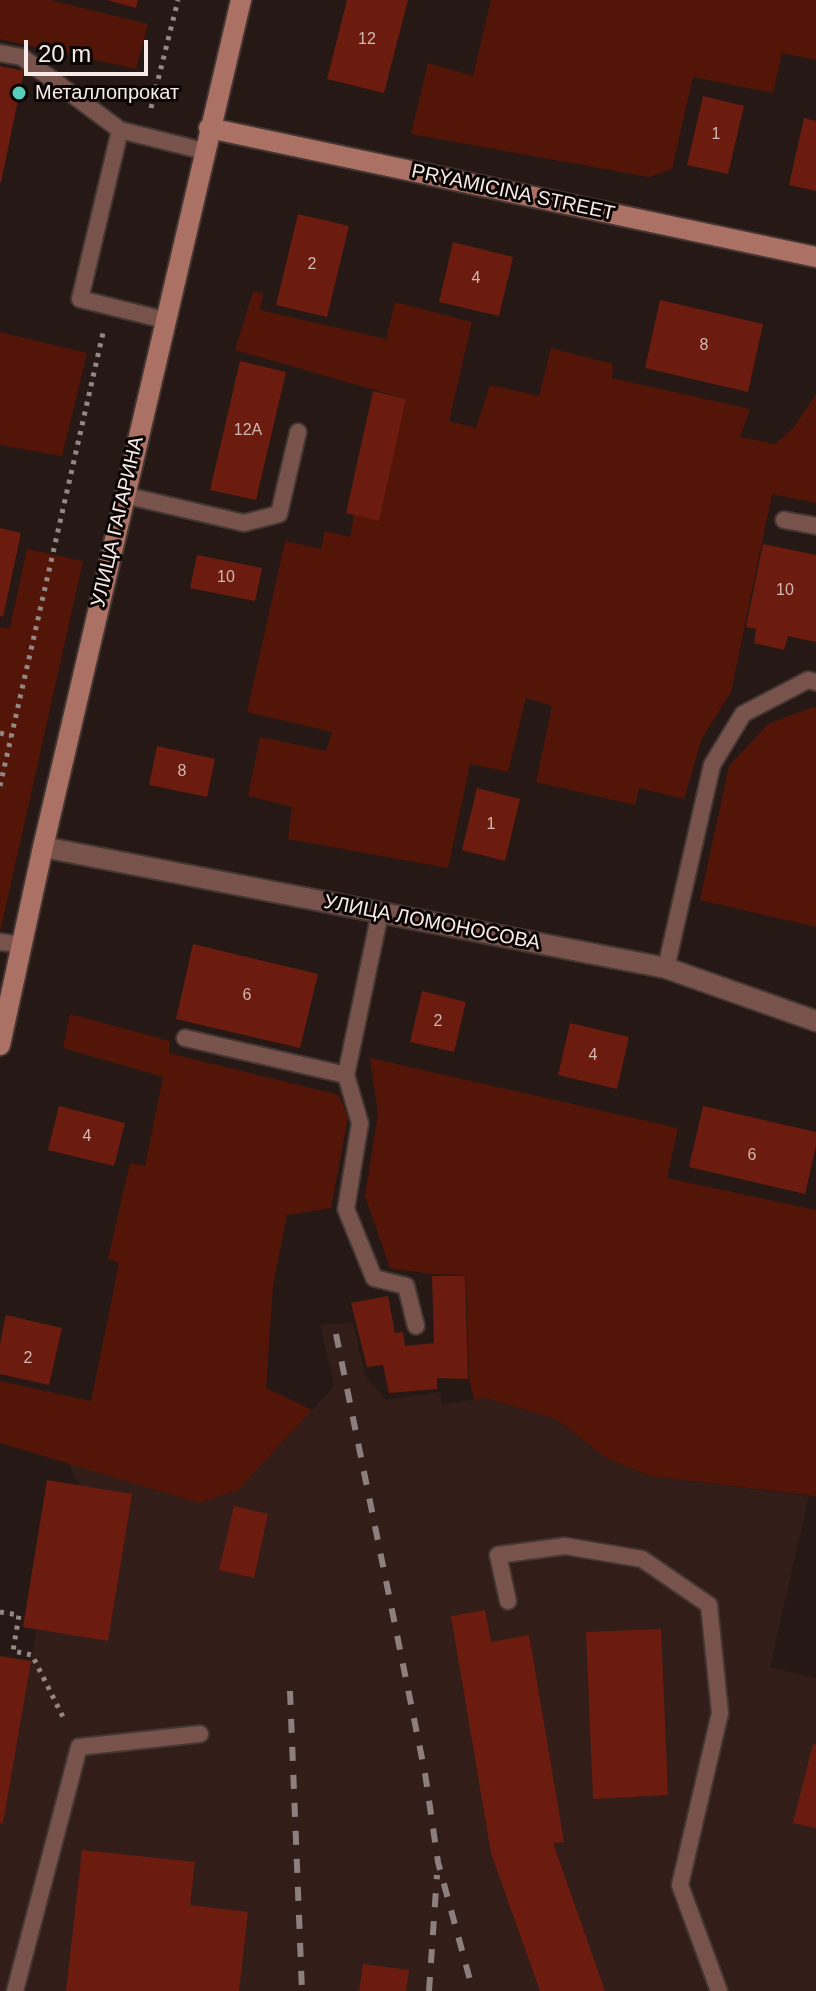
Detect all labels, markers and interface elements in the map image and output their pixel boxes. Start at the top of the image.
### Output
scale bar [28,24,152,74]
house number: 12 [358,30,376,50]
text: 20 m [38,40,91,67]
place label: Металлопрокат [35,81,179,105]
marker: Металлопрокат [10,84,28,102]
house number: 1 [712,125,720,145]
street label: PRYAMICINA STREET [409,160,617,226]
house number: 2 [308,255,316,275]
house number: 4 [472,269,480,289]
house number: 8 [700,336,708,356]
house number: 12А [234,421,262,441]
street label: УЛИЦА ГАГАРИНА [87,434,149,610]
house number: 10 [217,568,235,588]
house number: 10 [776,581,794,601]
house number: 8 [178,762,186,782]
house number: 1 [487,815,495,835]
street label: УЛИЦА ЛОМОНОСОВА [322,890,542,956]
house number: 6 [243,986,251,1006]
house number: 2 [434,1012,442,1032]
house number: 4 [589,1046,597,1066]
house number: 4 [83,1127,91,1147]
house number: 6 [748,1146,756,1166]
house number: 2 [24,1349,32,1369]

